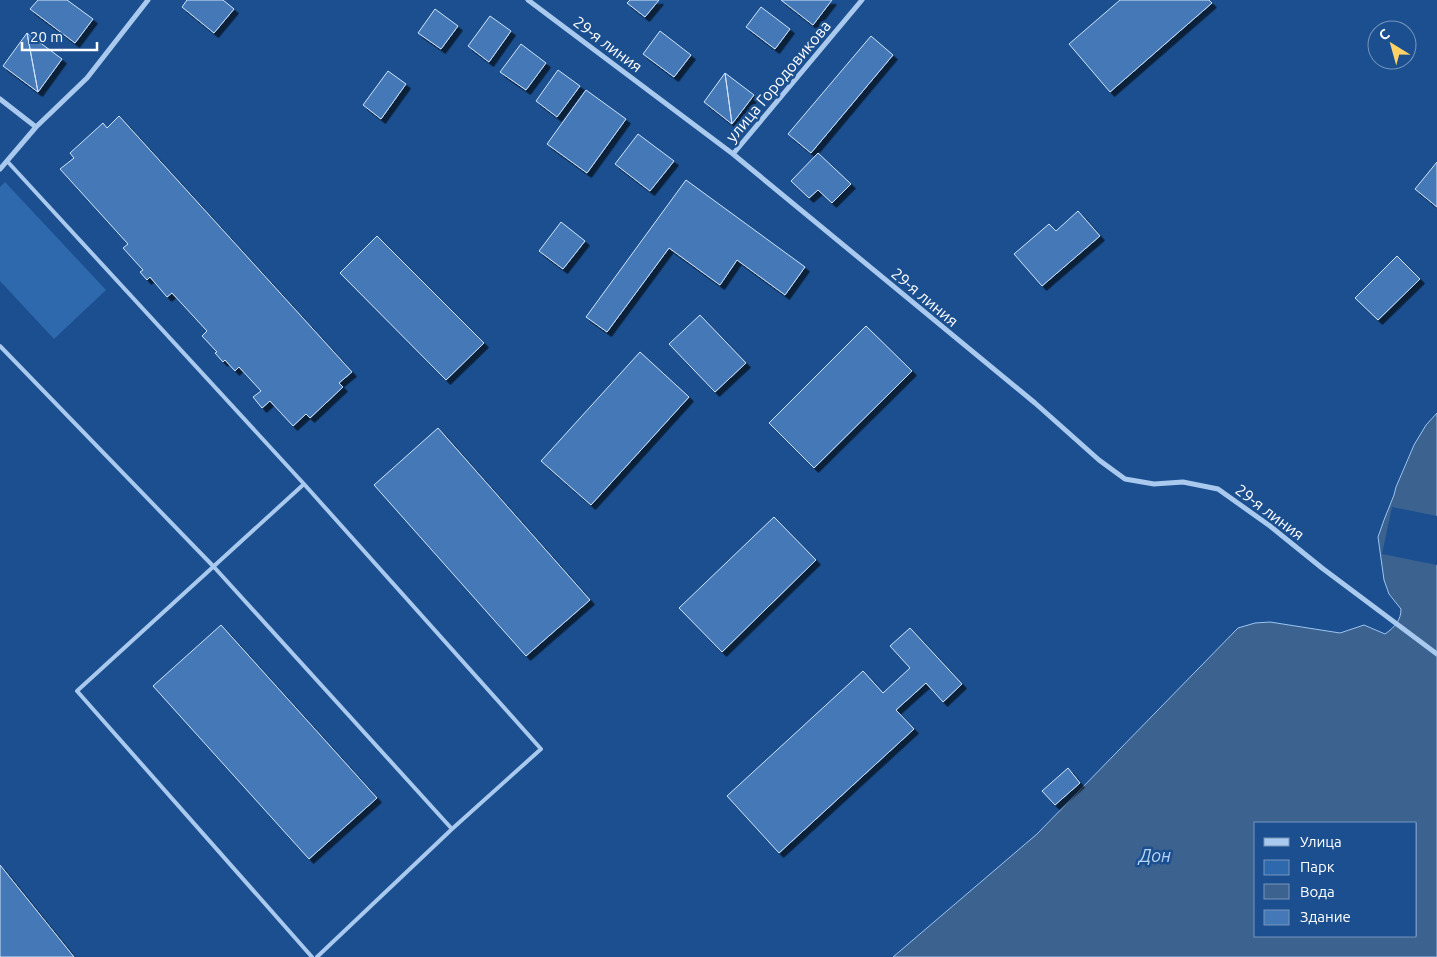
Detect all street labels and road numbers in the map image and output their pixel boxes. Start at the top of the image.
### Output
street label: 29-я линия [570,12,646,76]
street label: улица Городовикова [722,17,834,145]
street label: 29-я линия [888,264,962,330]
street label: 29-я линия [1232,480,1308,544]

